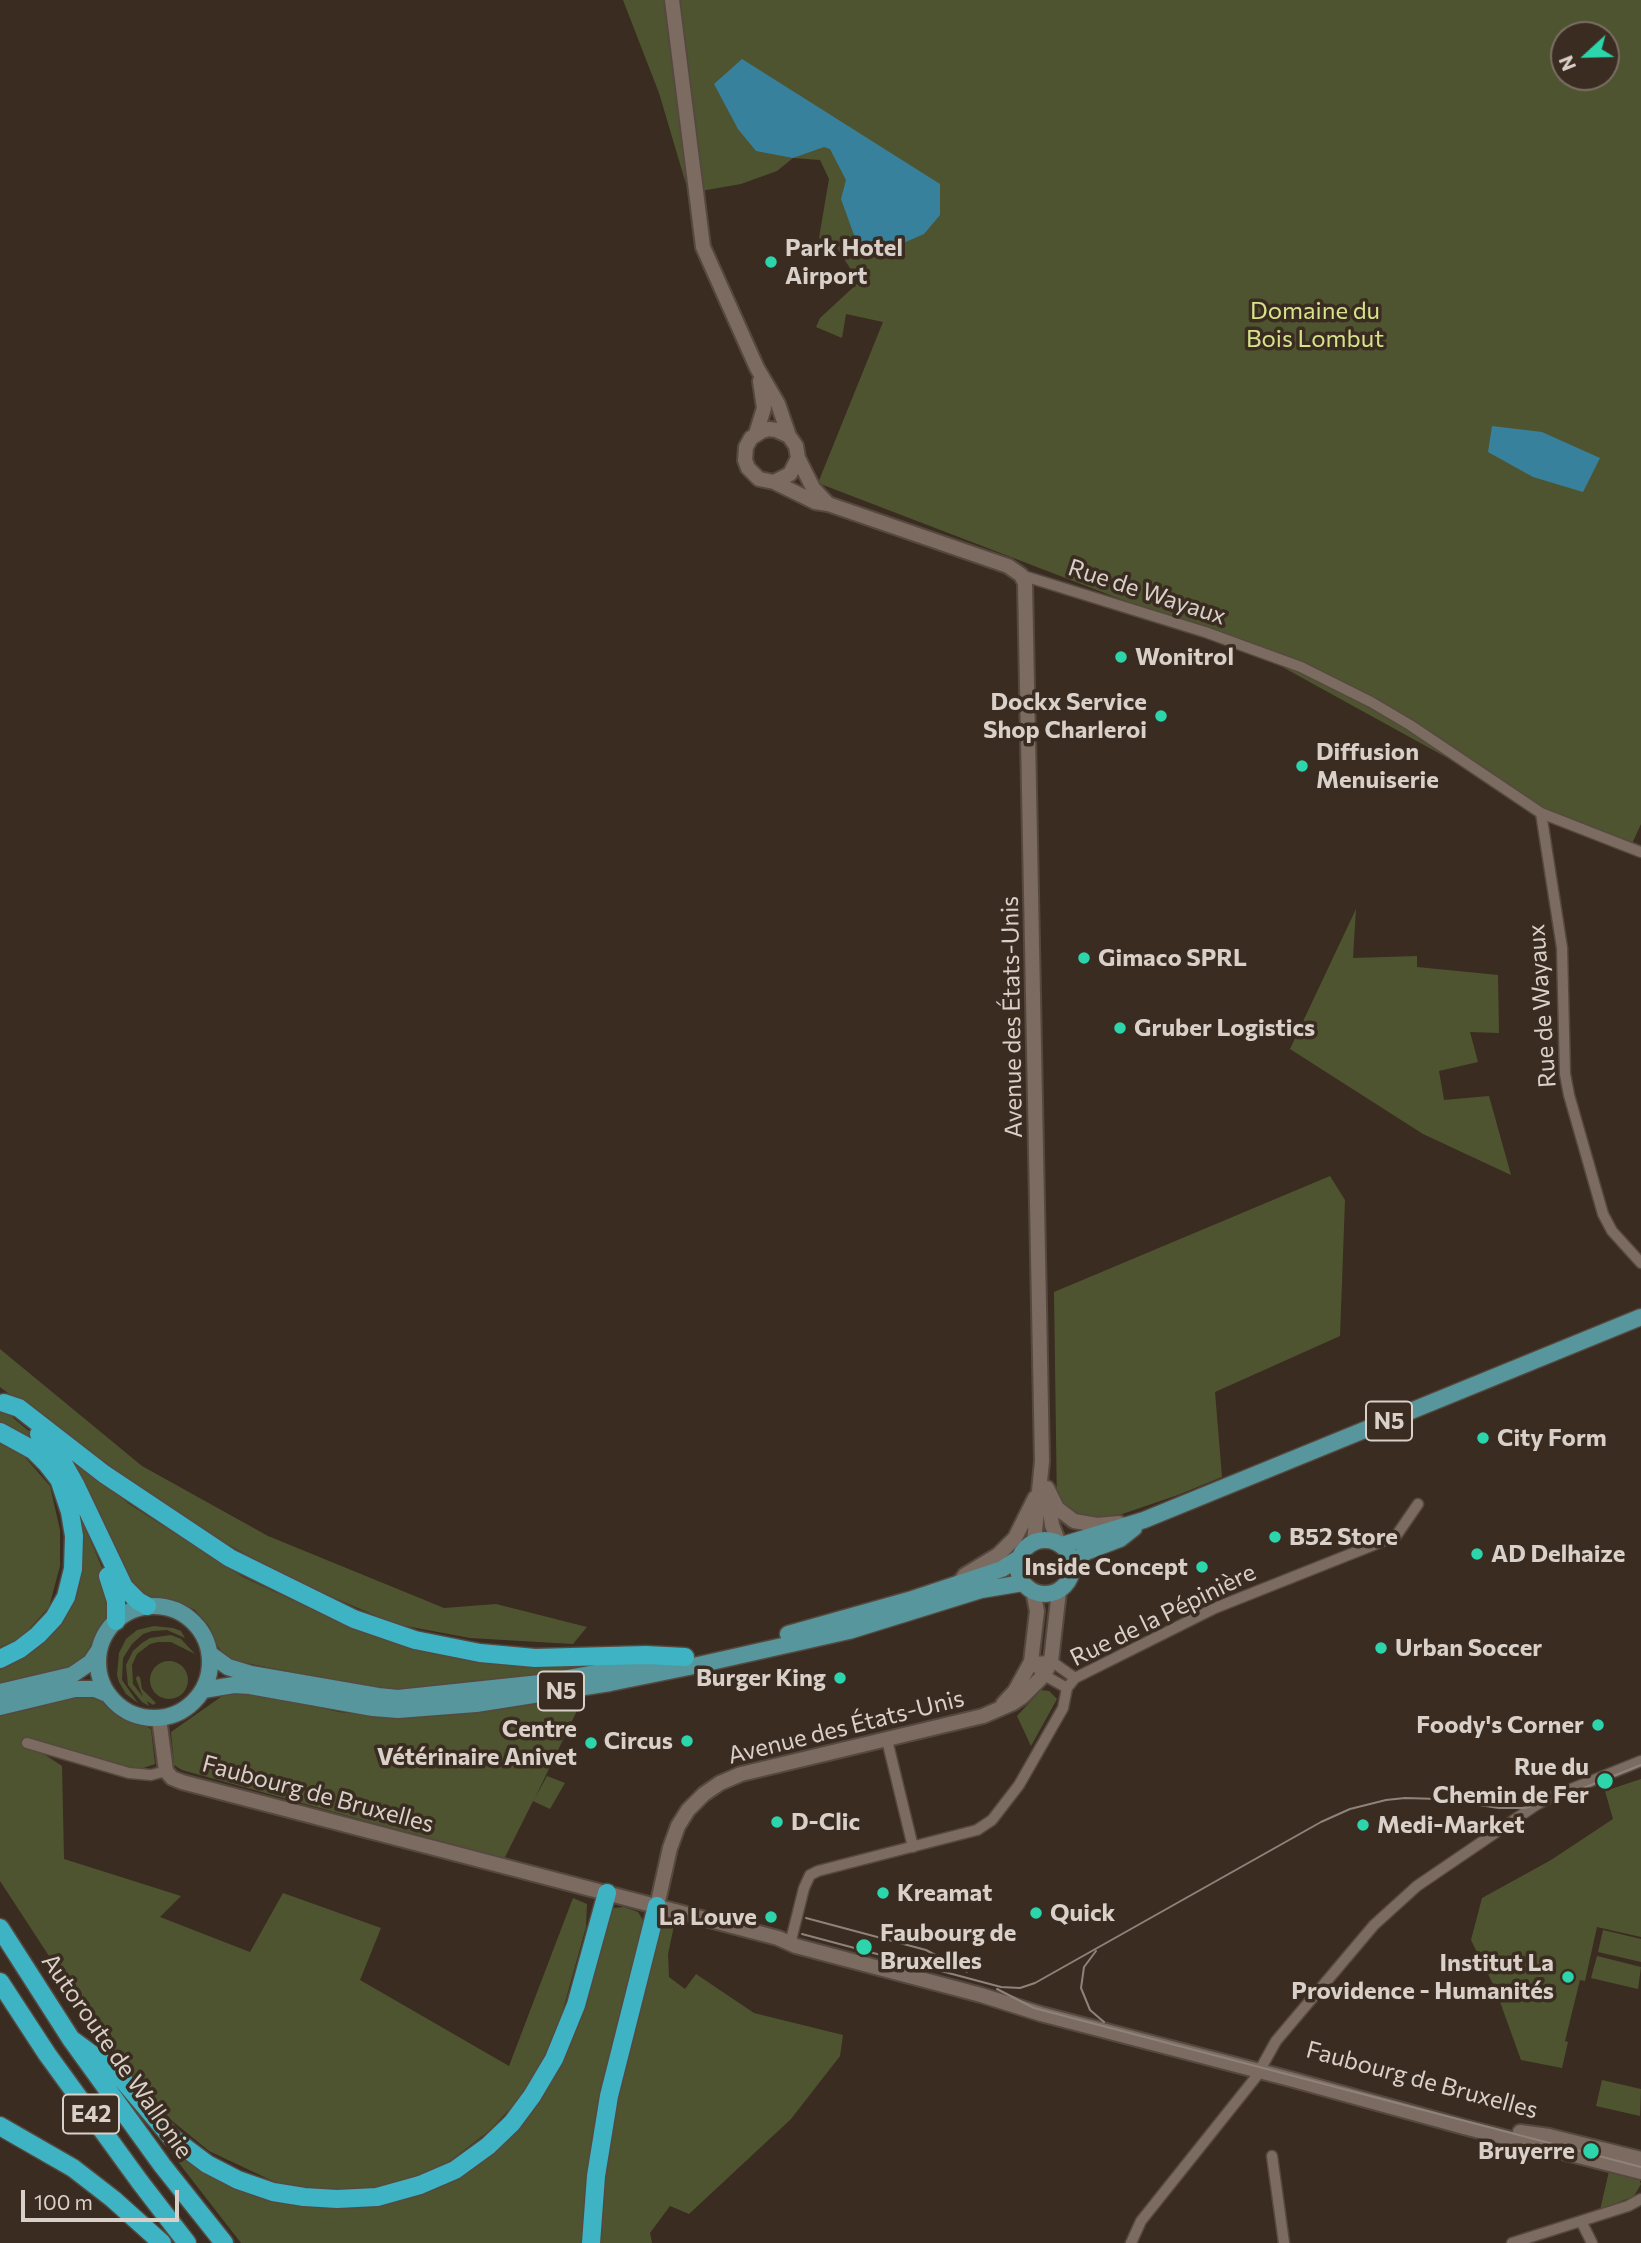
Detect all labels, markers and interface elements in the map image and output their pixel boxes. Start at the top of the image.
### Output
north arrow [1550,21,1620,91]
text: N [1554,52,1580,74]
place label: Park Hotel Airport [785,234,903,290]
marker: Park Hotel Airport [763,254,779,270]
park label: Domaine du Bois Lombut [1246,297,1384,353]
street label: Rue de Wayaux [1065,553,1229,631]
place label: Wonitrol [1135,643,1234,671]
marker: Wonitrol [1113,649,1129,665]
place label: Dockx Service Shop Charleroi [983,688,1147,744]
marker: Dockx Service Shop Charleroi [1153,708,1169,724]
place label: Diffusion Menuiserie [1316,738,1439,794]
marker: Diffusion Menuiserie [1294,758,1310,774]
street label: Avenue des États-Unis [995,896,1029,1138]
street label: Rue de Wayaux [1522,923,1562,1089]
place label: Gimaco SPRL [1098,944,1247,972]
marker: Gimaco SPRL [1076,950,1092,966]
place label: Gruber Logistics [1134,1014,1315,1042]
marker: Gruber Logistics [1112,1020,1128,1036]
road number: N5 [1366,1402,1412,1440]
place label: City Form [1497,1424,1607,1452]
marker: City Form [1475,1430,1491,1446]
place label: B52 Store [1289,1523,1398,1551]
marker: B52 Store [1267,1529,1283,1545]
place label: AD Delhaize [1491,1540,1625,1568]
marker: AD Delhaize [1469,1546,1485,1562]
place label: Inside Concept [1024,1553,1188,1581]
street label: Rue de la Pépinière [1065,1558,1261,1672]
marker: Inside Concept [1194,1559,1210,1575]
place label: Urban Soccer [1395,1634,1542,1662]
marker: Urban Soccer [1373,1640,1389,1656]
place label: Burger King [696,1664,826,1692]
marker: Burger King [832,1670,848,1686]
road number: N5 [538,1672,584,1710]
street label: Avenue des États-Unis [725,1684,967,1770]
place label: Foody's Corner [1416,1711,1584,1739]
place label: Centre Vétérinaire Anivet [377,1715,577,1771]
marker: Foody's Corner [1590,1717,1606,1733]
place label: Circus [604,1727,673,1755]
marker: Circus [679,1733,695,1749]
marker: Centre Vétérinaire Anivet [583,1735,599,1751]
street label: Faubourg de Bruxelles [199,1749,437,1839]
place label: Rue du Chemin de Fer [1433,1753,1589,1809]
marker: Rue du Chemin de Fer [1595,1771,1615,1791]
place label: D-Clic [791,1808,860,1836]
place label: Medi-Market [1377,1811,1525,1839]
marker: D-Clic [769,1814,785,1830]
marker: Medi-Market [1355,1817,1371,1833]
place label: Kreamat [897,1879,992,1907]
marker: Kreamat [875,1885,891,1901]
place label: Quick [1050,1899,1115,1927]
place label: La Louve [659,1903,757,1931]
marker: Quick [1028,1905,1044,1921]
marker: La Louve [763,1909,779,1925]
place label: Faubourg de Bruxelles [880,1919,1016,1975]
marker: Faubourg de Bruxelles [854,1937,874,1957]
street label: Autoroute de Wallonie [35,1948,199,2164]
place label: Institut La Providence - Humanités [1291,1949,1554,2005]
marker: Institut La Providence - Humanités [1560,1969,1576,1985]
street label: Faubourg de Bruxelles [1303,2035,1541,2125]
road number: E42 [63,2094,119,2134]
place label: Bruyerre [1478,2137,1575,2165]
marker: Bruyerre [1581,2141,1601,2161]
scale bar [24,2176,182,2220]
text: 100 m [34,2189,93,2214]

